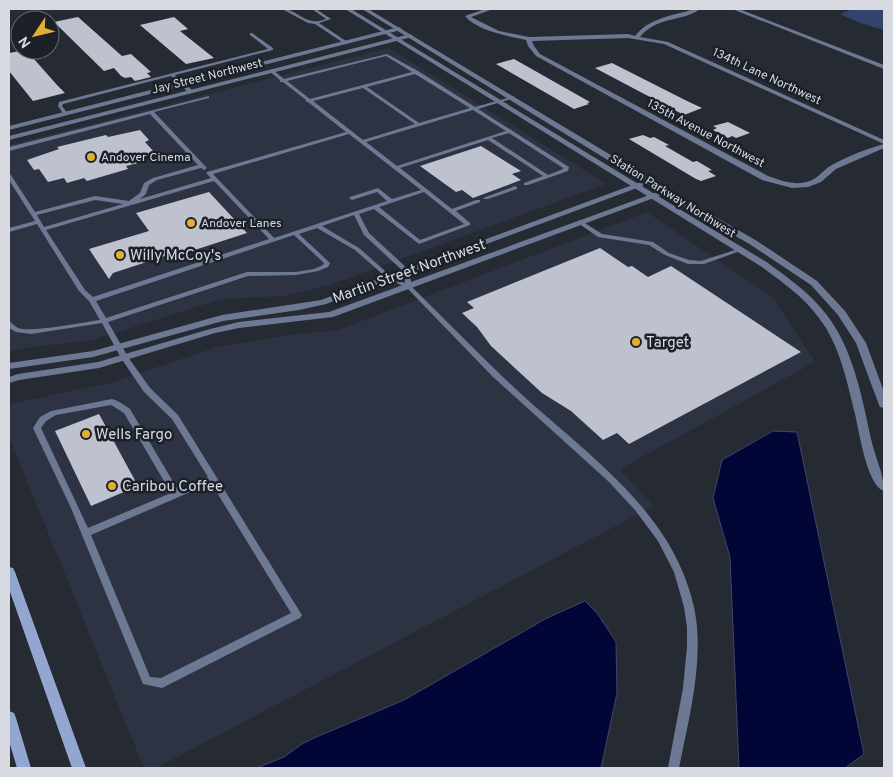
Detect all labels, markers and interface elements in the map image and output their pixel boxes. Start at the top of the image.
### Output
north arrow [10,10,60,60]
text: N [16,33,35,51]
street label: 134th Lane Northwest [710,45,824,109]
street label: Jay Street Northwest [150,55,264,98]
street label: 135th Avenue Northwest [644,96,767,172]
place label: Andover Cinema [101,150,190,166]
marker: Andover Cinema [85,151,97,163]
street label: Station Parkway Northwest [607,152,738,242]
place label: Andover Lanes [201,216,282,232]
marker: Andover Lanes [185,217,197,229]
street label: Martin Street Northwest [330,236,489,309]
place label: Willy McCoy's [130,247,221,266]
marker: Willy McCoy's [114,249,126,261]
place label: Target [646,334,689,353]
marker: Target [630,336,642,348]
place label: Wells Fargo [96,426,172,445]
marker: Wells Fargo [80,428,92,440]
place label: Caribou Coffee [122,478,223,497]
marker: Caribou Coffee [106,480,118,492]

